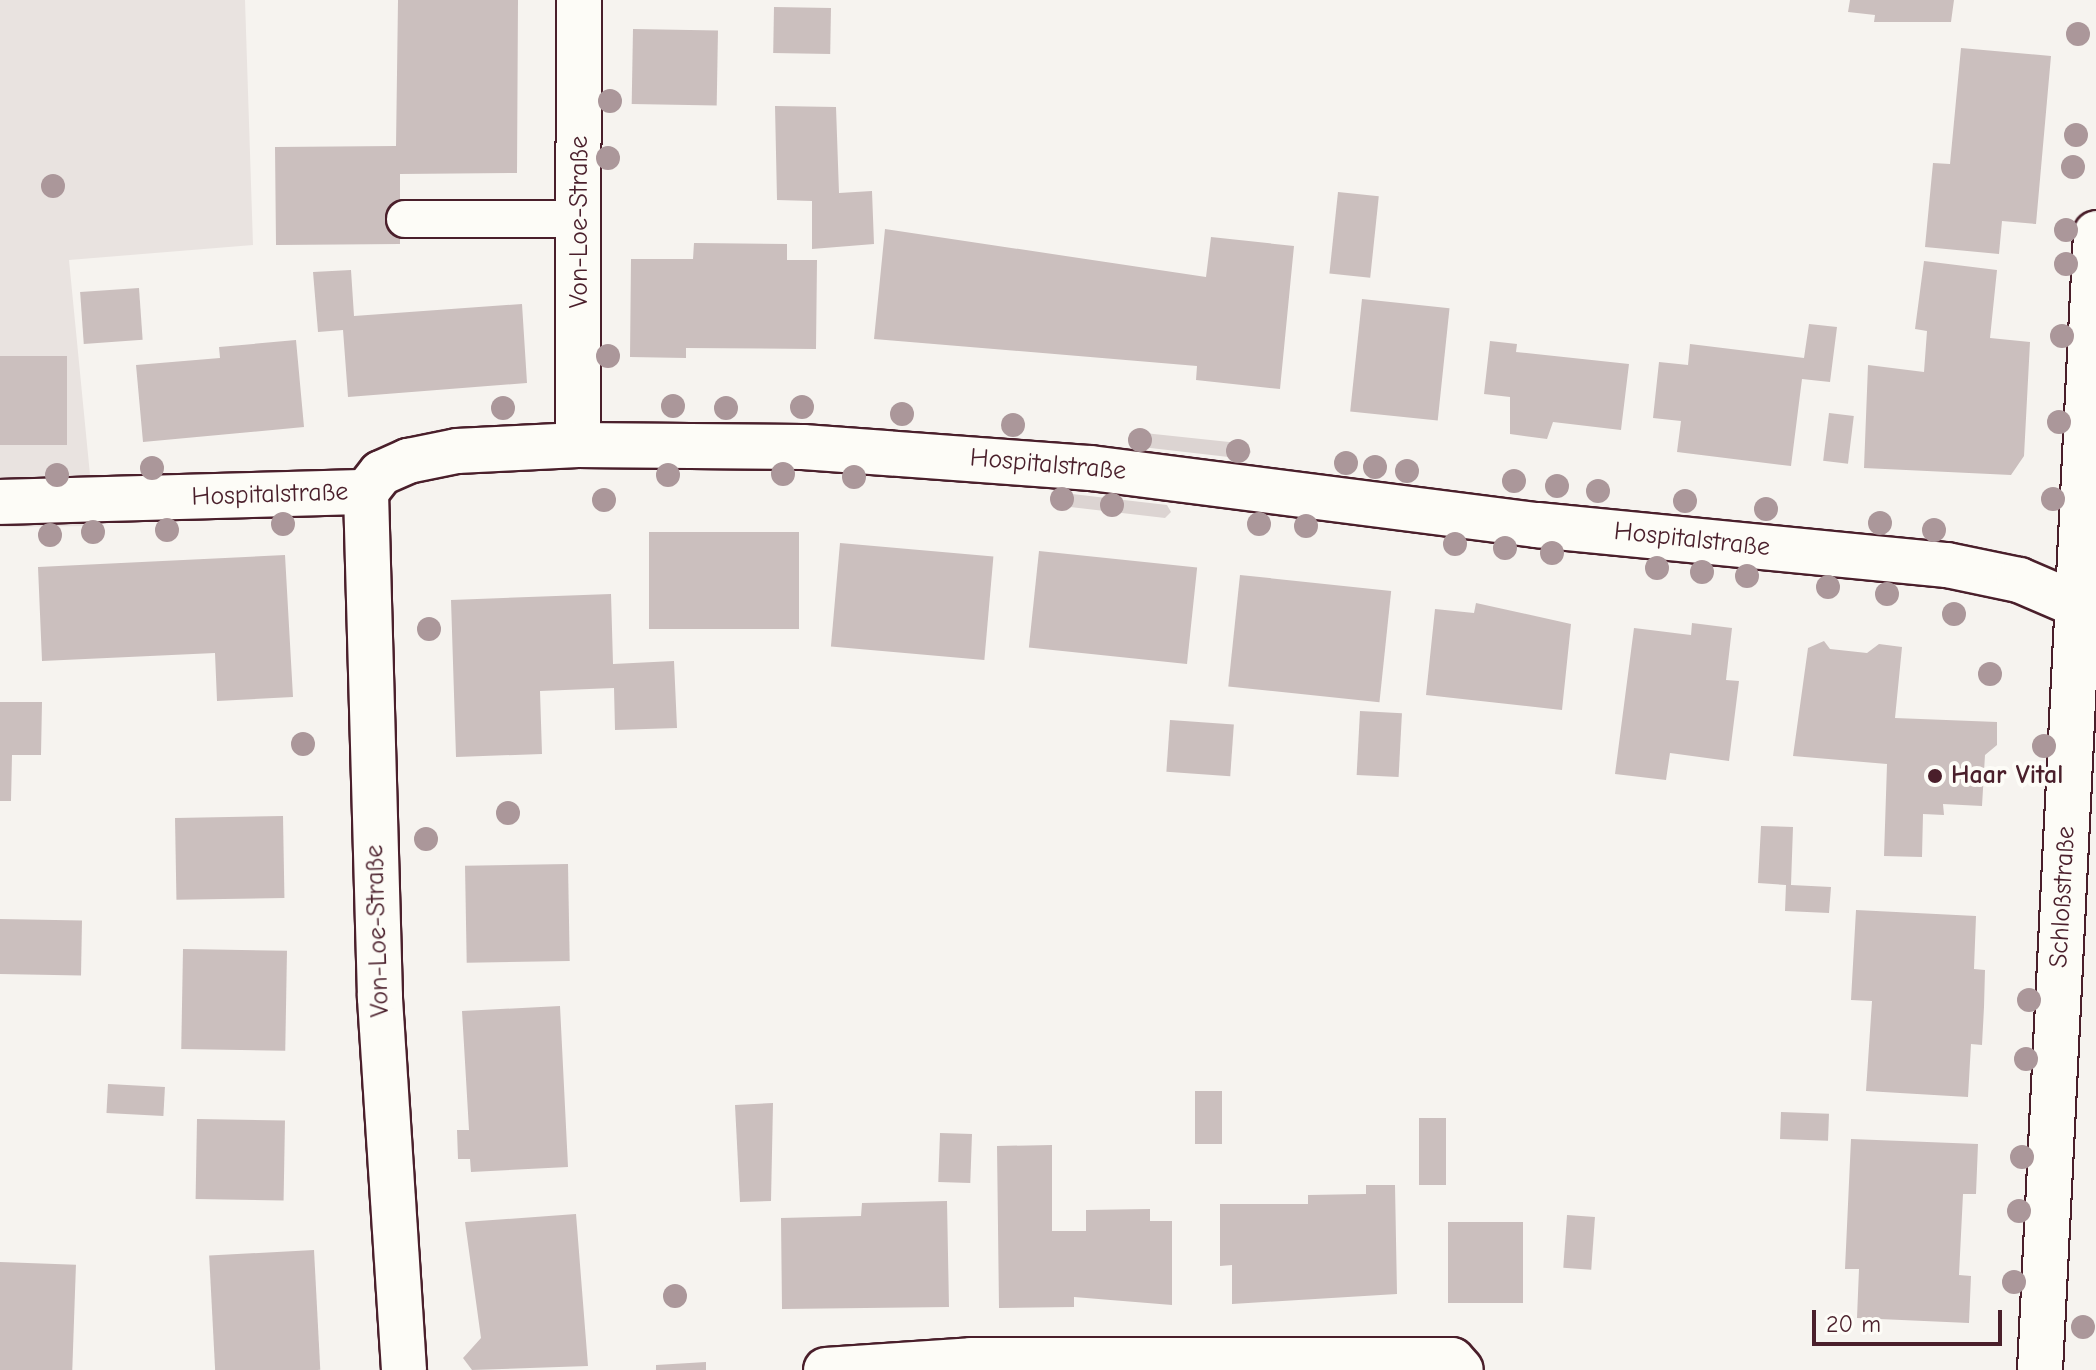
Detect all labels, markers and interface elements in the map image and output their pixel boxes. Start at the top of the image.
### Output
street label: Von-Loe-Straße [564,136,596,308]
street label: Hospitalstraße [968,443,1128,487]
street label: Hospitalstraße [191,477,349,513]
street label: Hospitalstraße [1612,516,1772,564]
place label: Haar Vital [1951,760,2063,792]
marker: Haar Vital [1926,767,1944,785]
street label: Schloßstraße [2044,825,2082,969]
street label: Von-Loe-Straße [359,844,397,1018]
scale bar [1816,1294,2006,1344]
text: 20 m [1826,1310,1881,1338]

